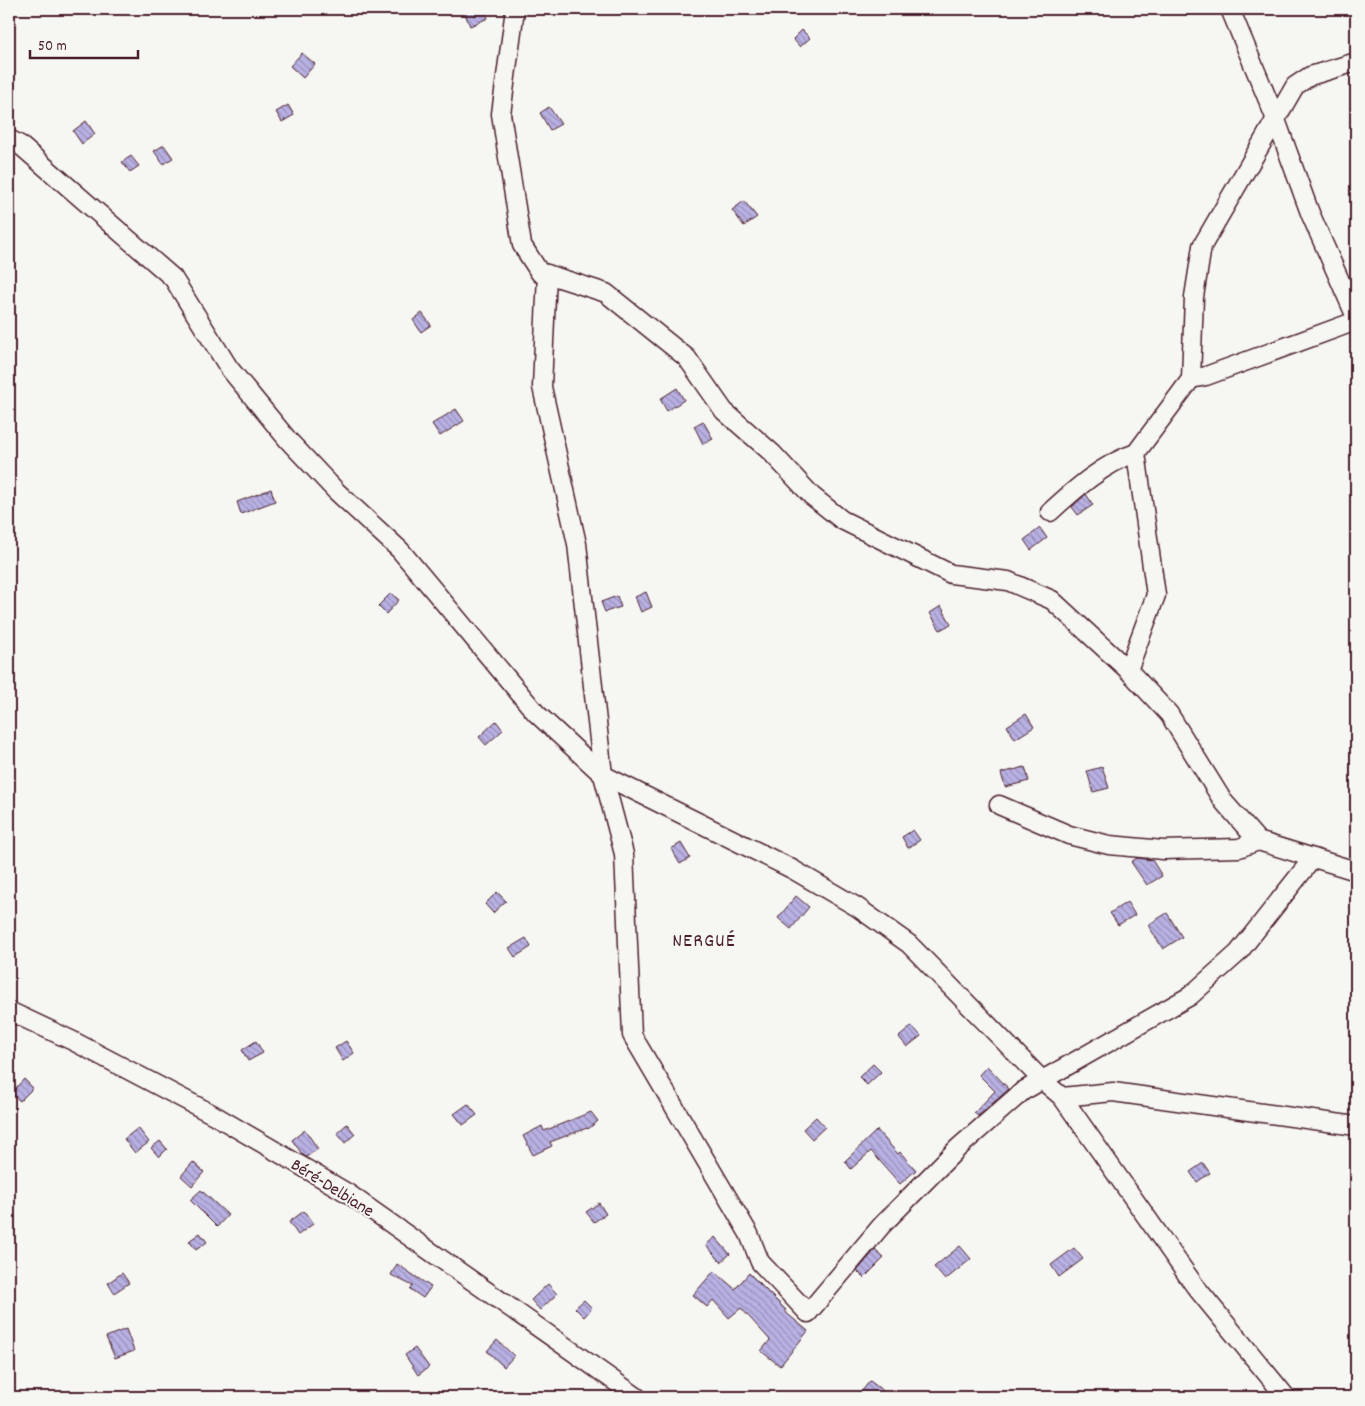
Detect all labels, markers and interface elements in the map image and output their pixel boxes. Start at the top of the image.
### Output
scale bar [30,28,138,60]
text: 50 m [38,36,67,58]
district label: NERGUÉ [672,928,736,956]
street label: Béré-Delbiane [285,1154,378,1225]

